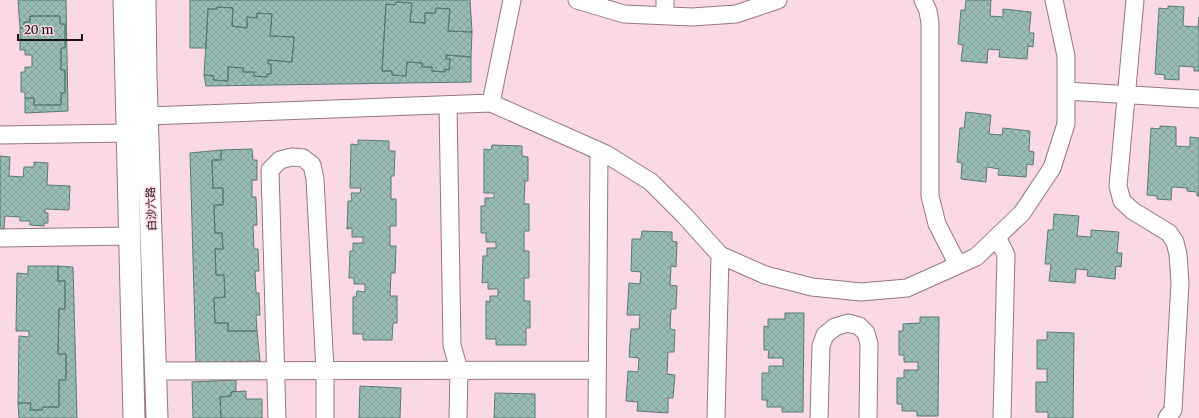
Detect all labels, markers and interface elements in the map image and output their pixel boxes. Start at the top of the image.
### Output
scale bar [18,16,82,42]
text: 20 m [24,22,53,37]
street label: 白沙六路 [143,187,159,231]

